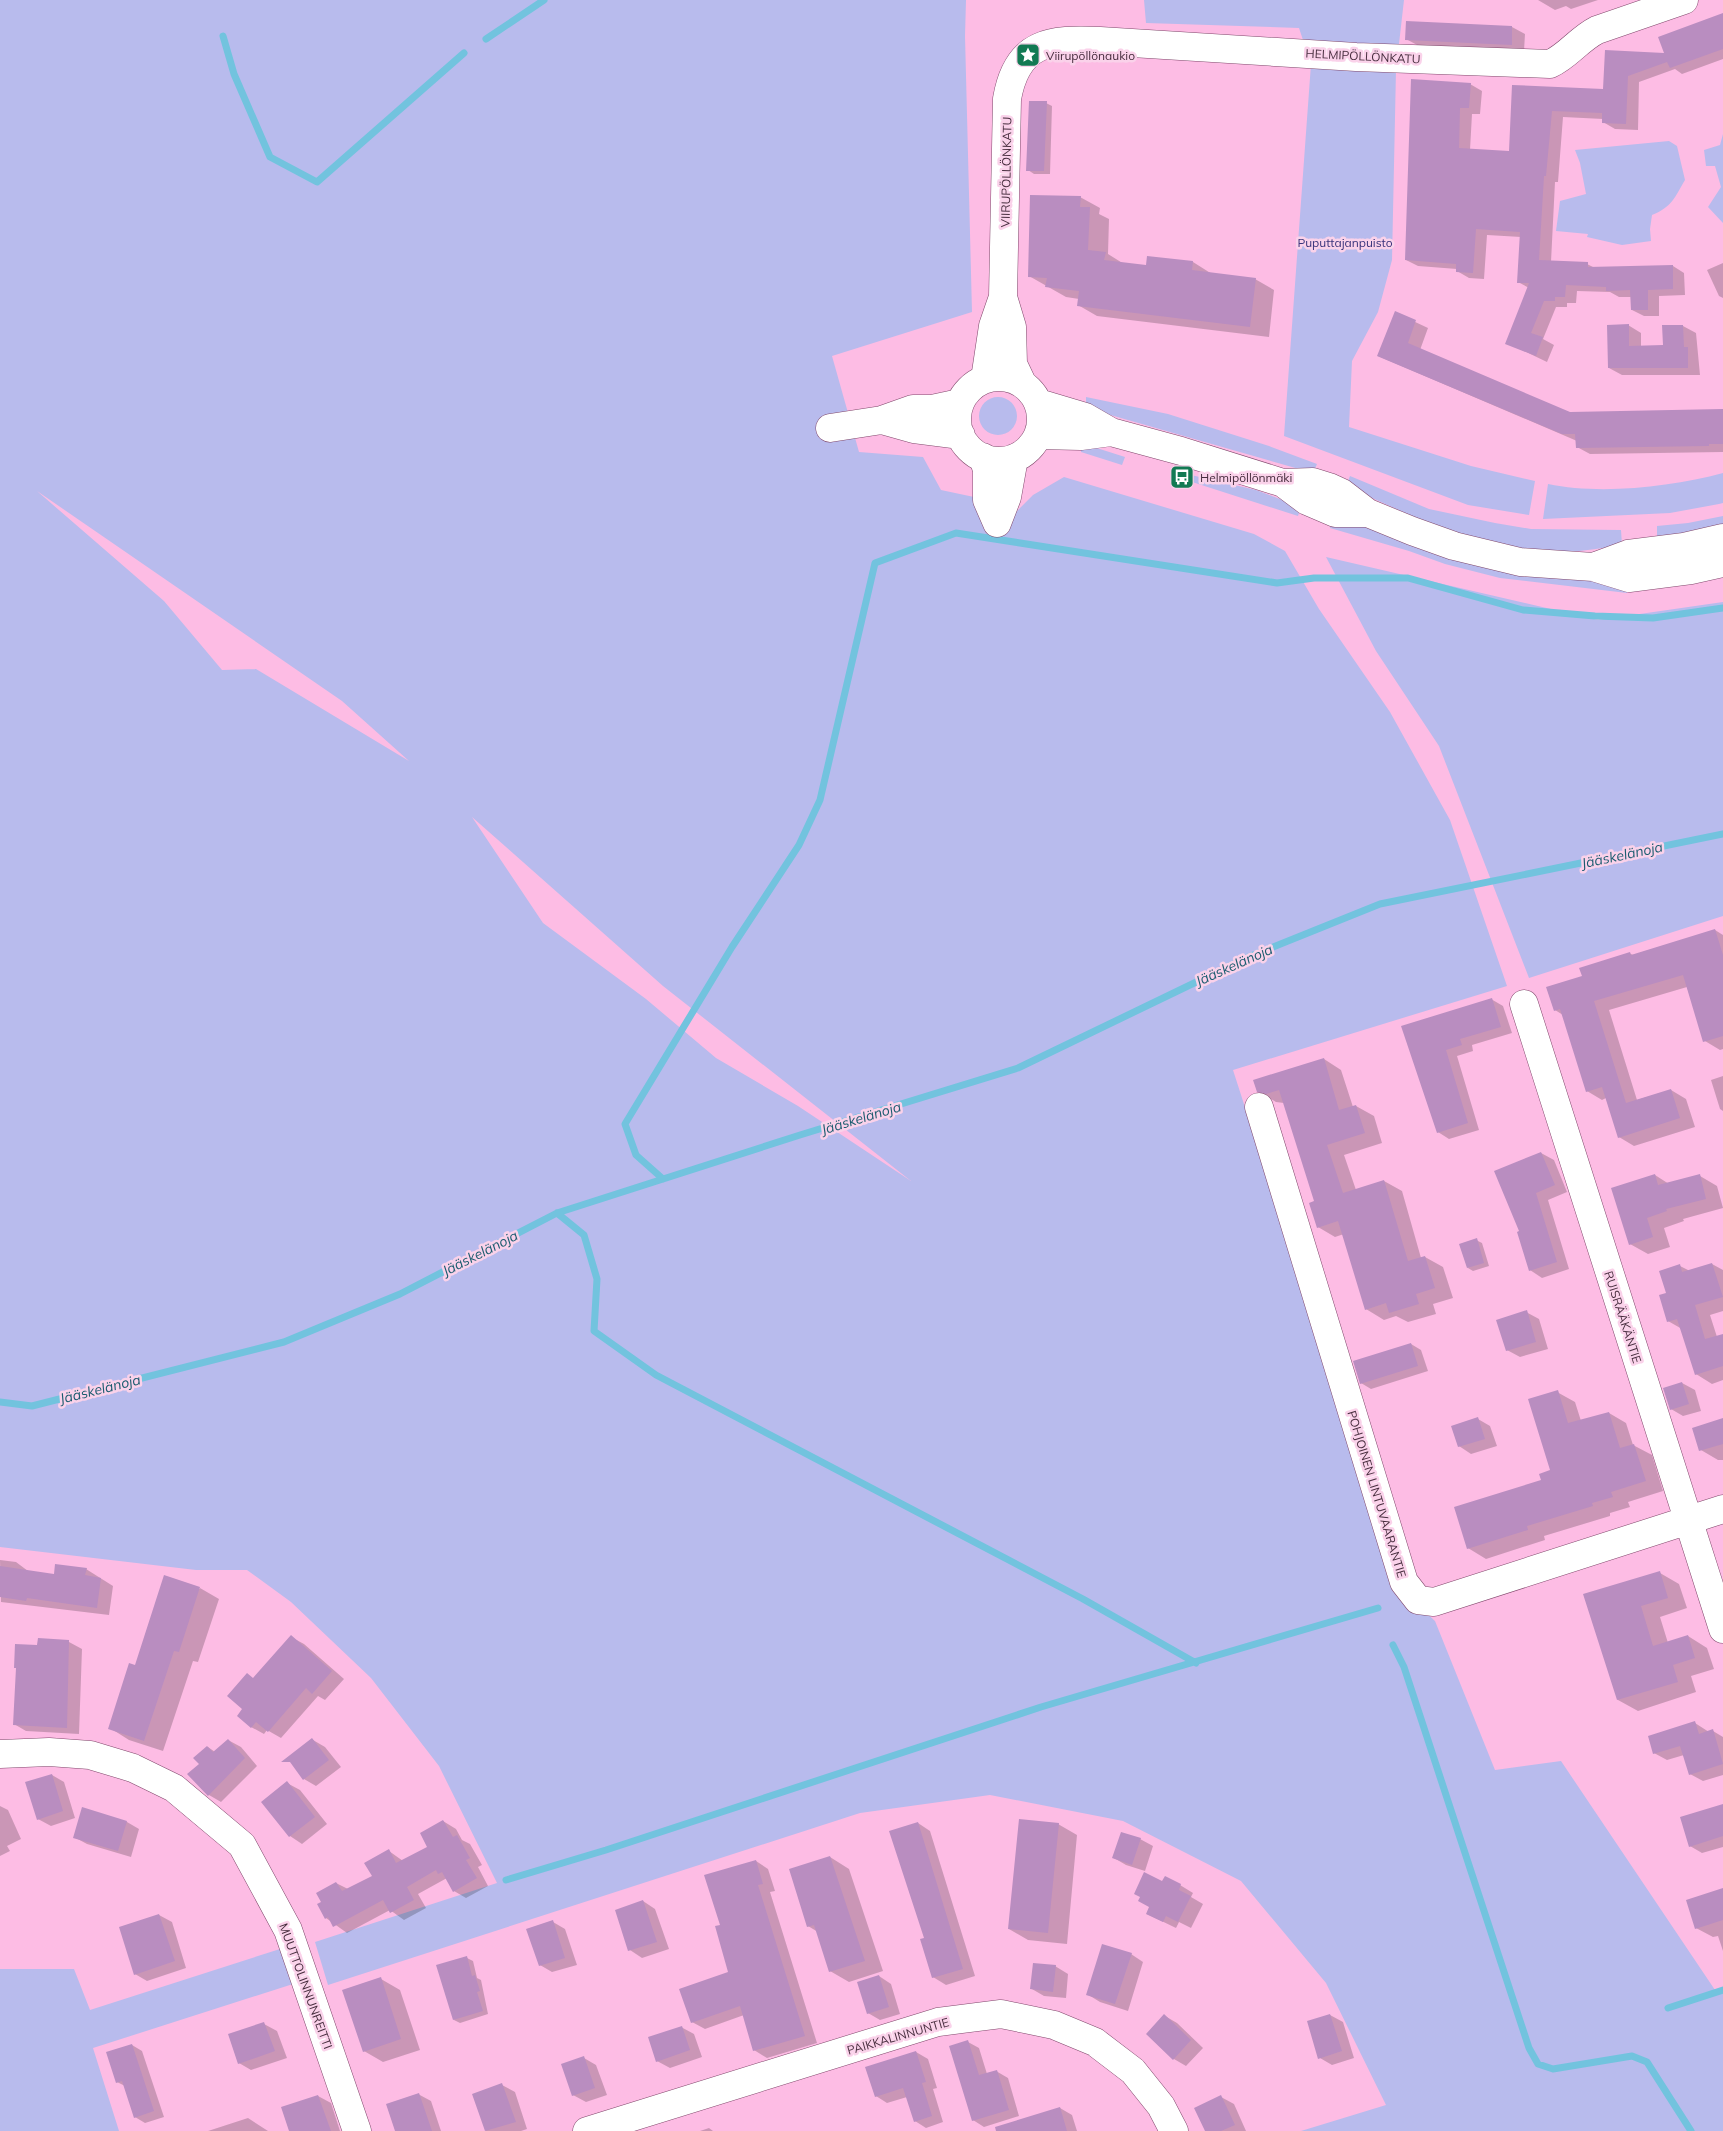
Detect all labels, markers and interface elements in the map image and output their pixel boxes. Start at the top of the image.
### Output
place icon: Viirupöllönaukio [1015,42,1041,68]
street label: HELMIPÖLLÖNKATU [1305,45,1421,67]
place label: Viirupöllönaukio [1046,48,1135,63]
street label: VIIRUPÖLLÖNKATU [998,117,1014,227]
park label: Puputtajanpuisto [1297,235,1393,250]
bus stop icon: Helmipöllönmäki [1169,464,1195,490]
place label: Helmipöllönmäki [1200,470,1293,485]
water label: Jääskelänoja [1579,838,1664,873]
water label: Jääskelänoja [1192,940,1275,990]
water label: Jääskelänoja [818,1097,903,1139]
water label: Jääskelänoja [438,1226,521,1280]
street label: RUISRÄÄKÄNTIE [1601,1269,1645,1365]
water label: Jääskelänoja [57,1370,142,1408]
street label: POHJOINEN LINTUVAARANTIE [1344,1409,1410,1579]
street label: MUUTTOLINNUNREITTI [276,1921,336,2051]
street label: PAIKKALINNUNTIE [845,2014,951,2058]

